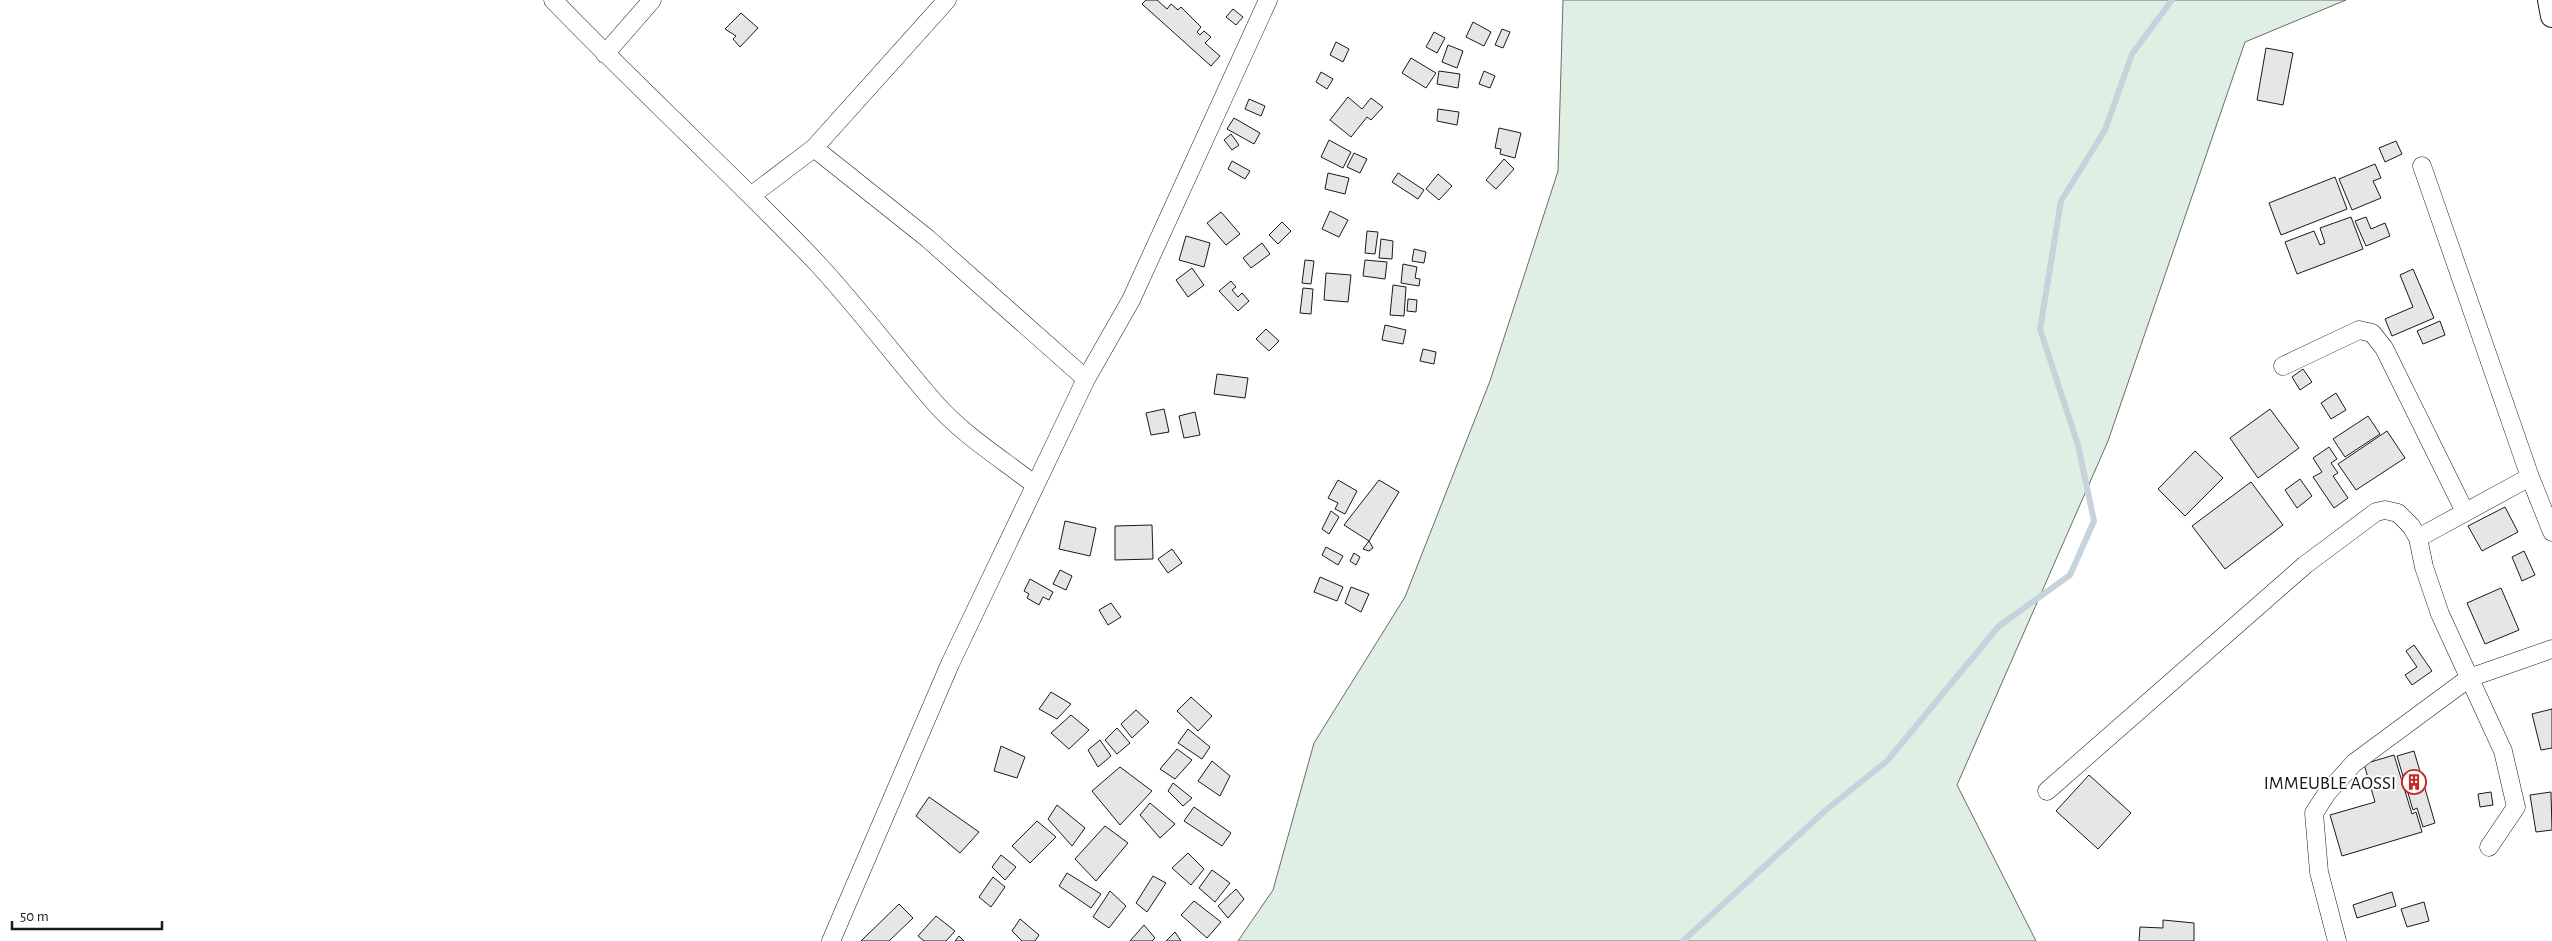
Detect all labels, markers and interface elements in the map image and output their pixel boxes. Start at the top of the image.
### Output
building icon: IMMEUBLE AOSSI [2401,769,2427,795]
place label: IMMEUBLE AOSSI [2264,774,2396,793]
scale bar [12,898,162,930]
text: 50 m [20,909,49,924]

